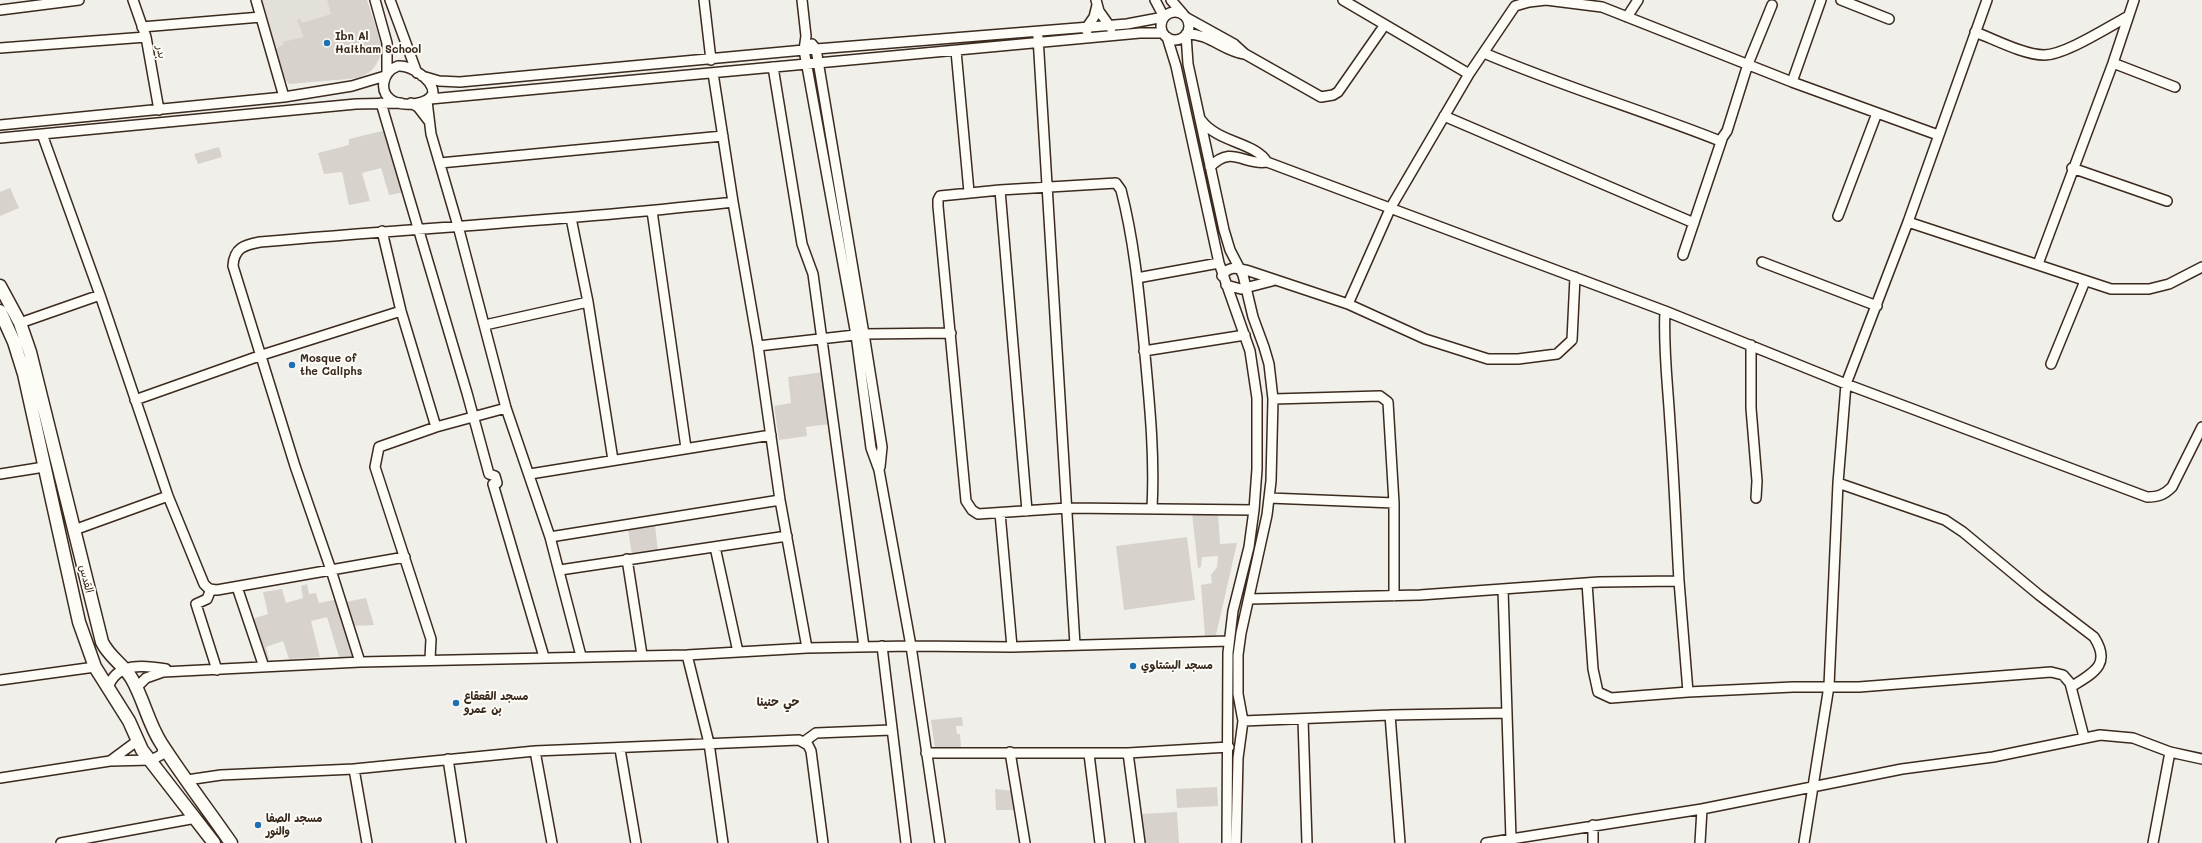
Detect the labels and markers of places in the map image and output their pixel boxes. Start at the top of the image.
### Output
place label: Ibn Al Haitham School [335,30,421,56]
marker: Ibn Al Haitham School [322,38,332,48]
place label: Mosque of the Caliphs [300,352,362,378]
marker: Mosque of the Caliphs [287,360,297,370]
place label: مسجد البشتاوي [1141,659,1213,673]
marker: مسجد البشتاوي [1128,661,1138,671]
place label: مسجد القعقاع بن عمرو [464,690,528,716]
marker: مسجد القعقاع بن عمرو [451,698,461,708]
place label: مسجد الصفا والنور [266,812,322,838]
marker: مسجد الصفا والنور [253,820,263,830]

